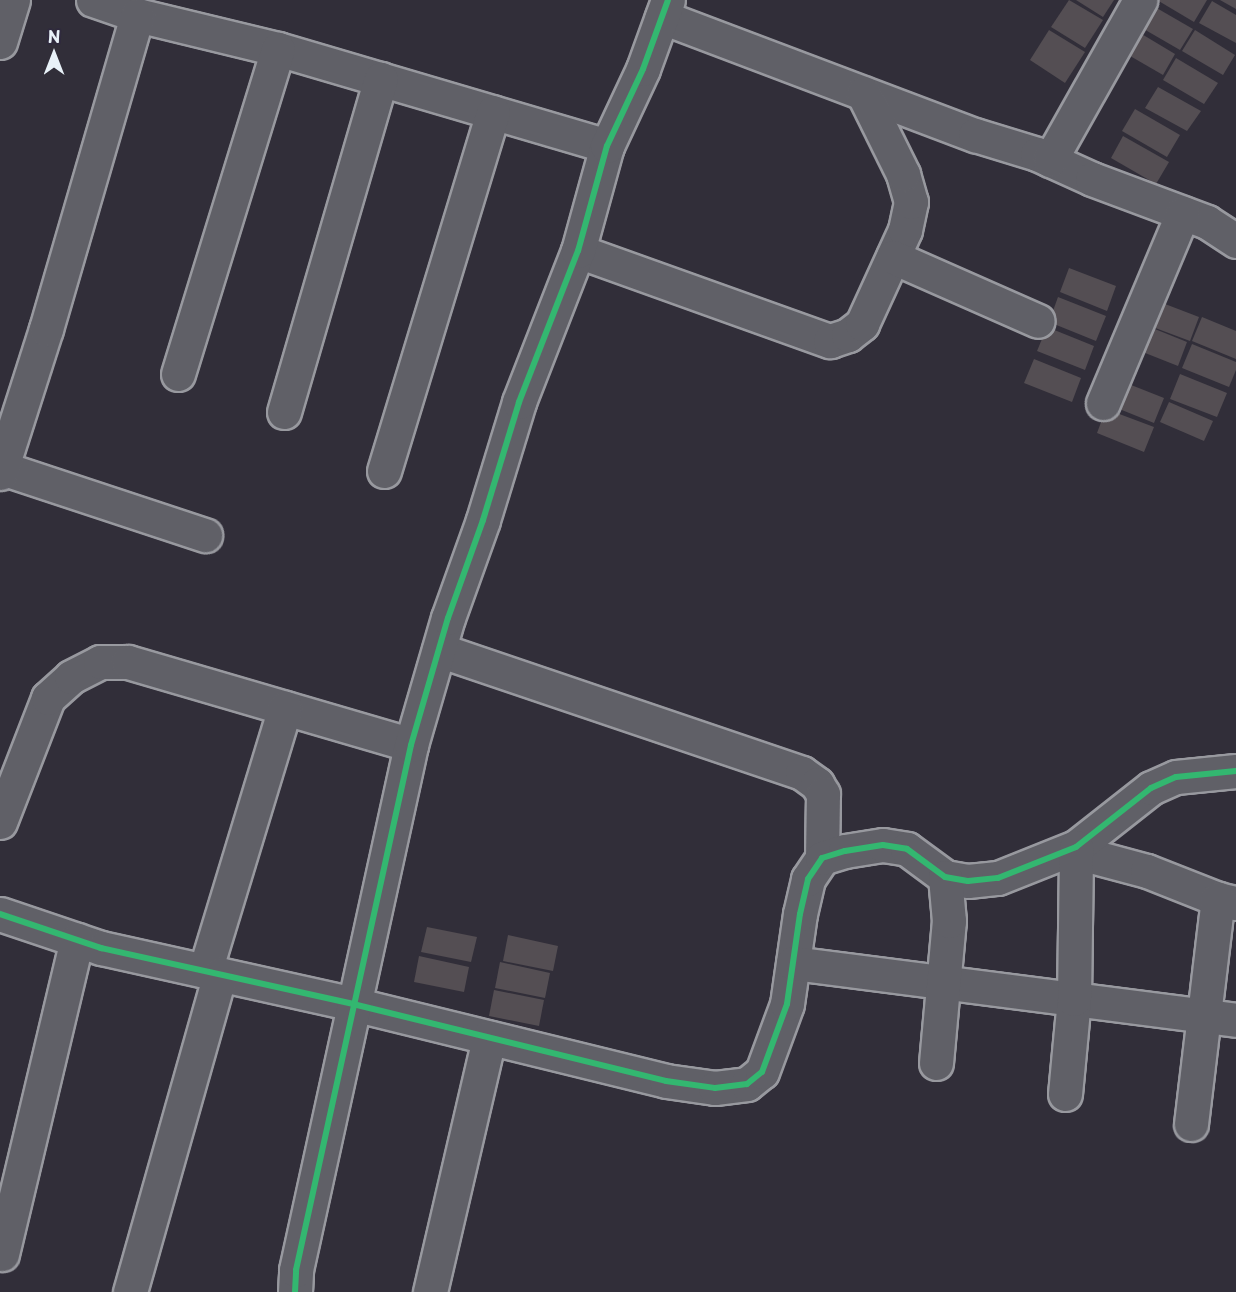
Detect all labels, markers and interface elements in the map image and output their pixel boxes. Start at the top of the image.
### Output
north arrow [24,24,84,84]
text: N [48,24,60,48]

